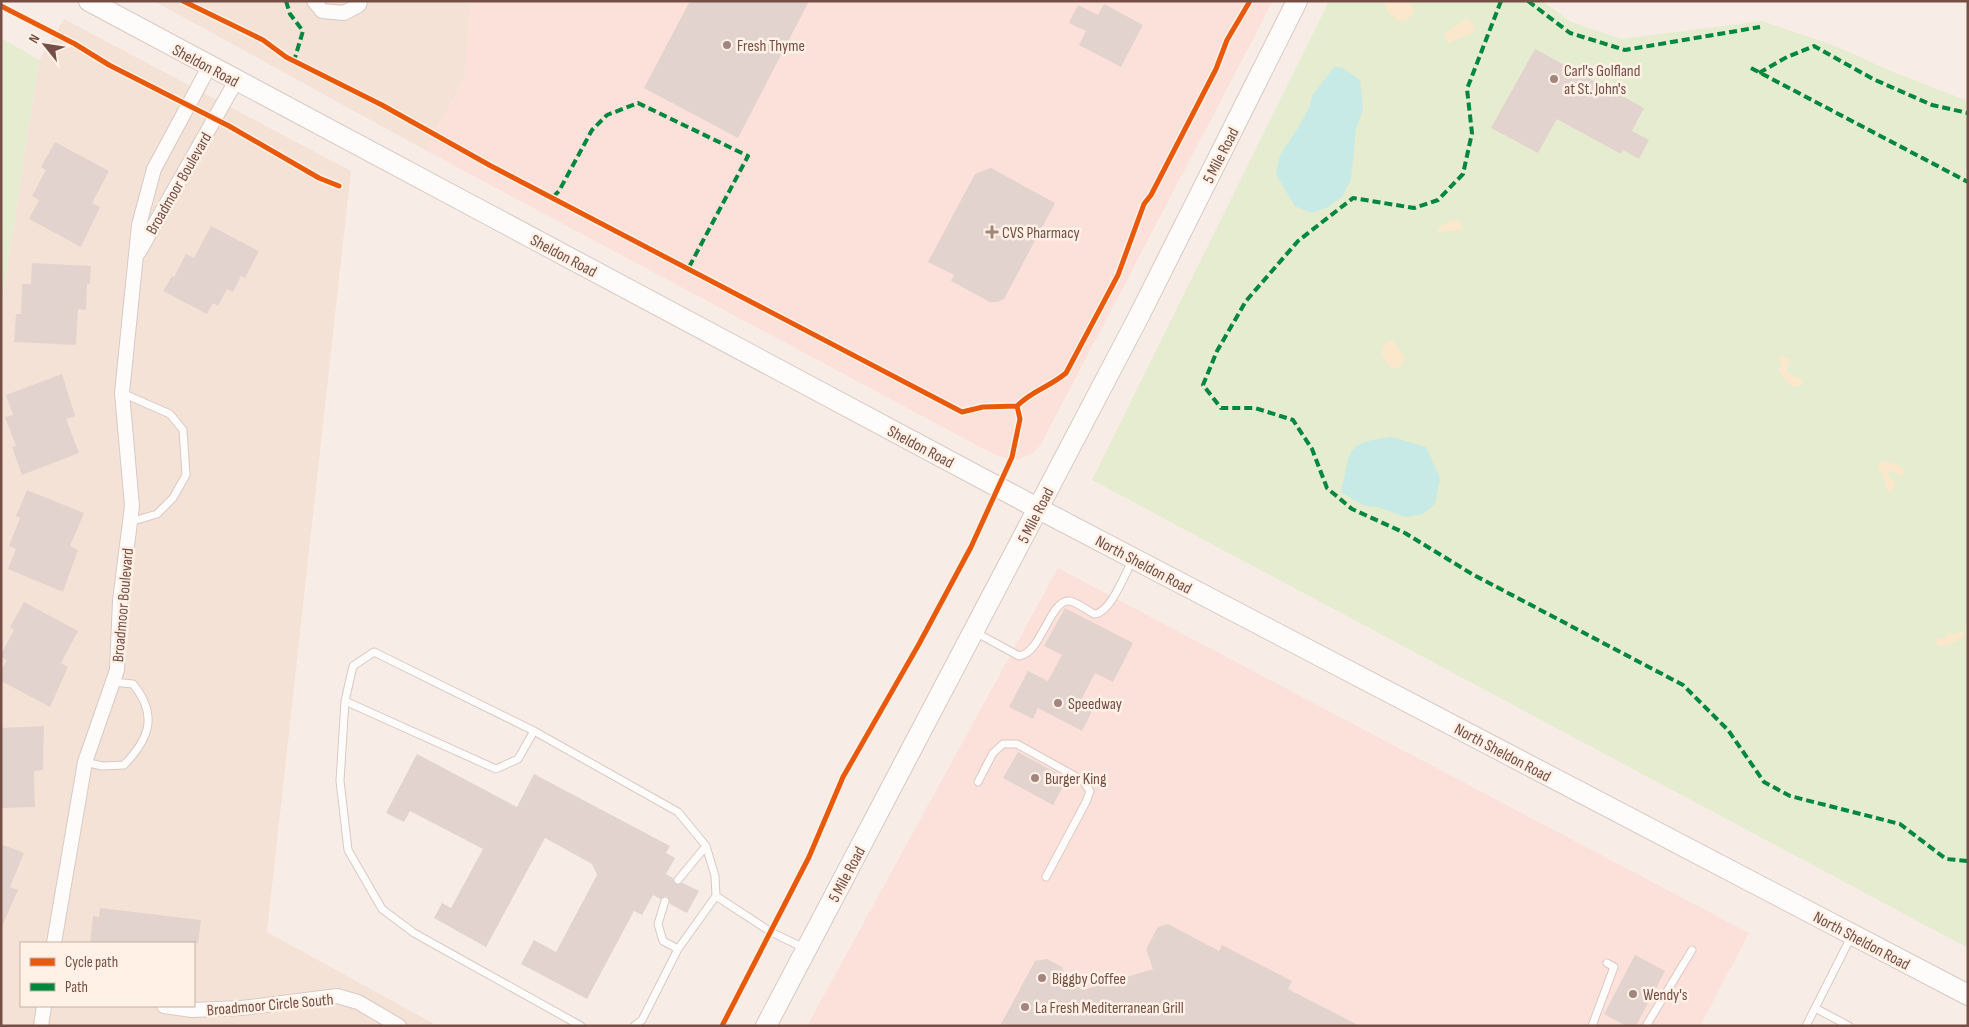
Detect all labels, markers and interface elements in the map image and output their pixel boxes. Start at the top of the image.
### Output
north arrow [20,20,70,70]
text: N [25,31,43,46]
place label: Fresh Thyme [737,37,805,56]
marker: Fresh Thyme [721,39,733,51]
street label: Sheldon Road [169,41,242,92]
place label: Carl's Golfland at St. John's [1564,62,1640,99]
marker: Carl's Golfland at St. John's [1548,73,1560,85]
street label: 5 Mile Road [1199,125,1243,187]
street label: Broadmoor Boulevard [142,129,216,238]
place label: CVS Pharmacy [1002,224,1080,243]
marker: CVS Pharmacy [986,226,998,238]
street label: Sheldon Road [527,231,600,282]
street label: Sheldon Road [884,422,957,473]
street label: 5 Mile Road [1014,485,1058,547]
street label: North Sheldon Road [1092,532,1195,599]
street label: Broadmoor Boulevard [109,547,138,663]
place label: Speedway [1068,695,1122,714]
marker: Speedway [1052,697,1064,709]
street label: North Sheldon Road [1451,720,1554,787]
place label: Burger King [1045,770,1106,789]
marker: Burger King [1029,772,1041,784]
street label: 5 Mile Road [825,844,870,906]
street label: North Sheldon Road [1810,908,1913,975]
legend [20,942,195,1007]
text: Cycle path [65,953,118,972]
place label: Biggby Coffee [1052,970,1126,989]
marker: Biggby Coffee [1036,972,1048,984]
text: Path [65,978,88,997]
place label: Wendy's [1643,986,1688,1005]
marker: Wendy's [1627,988,1639,1000]
street label: Broadmoor Circle South [206,990,334,1020]
place label: La Fresh Mediterranean Grill [1035,999,1184,1018]
marker: La Fresh Mediterranean Grill [1019,1001,1031,1013]

